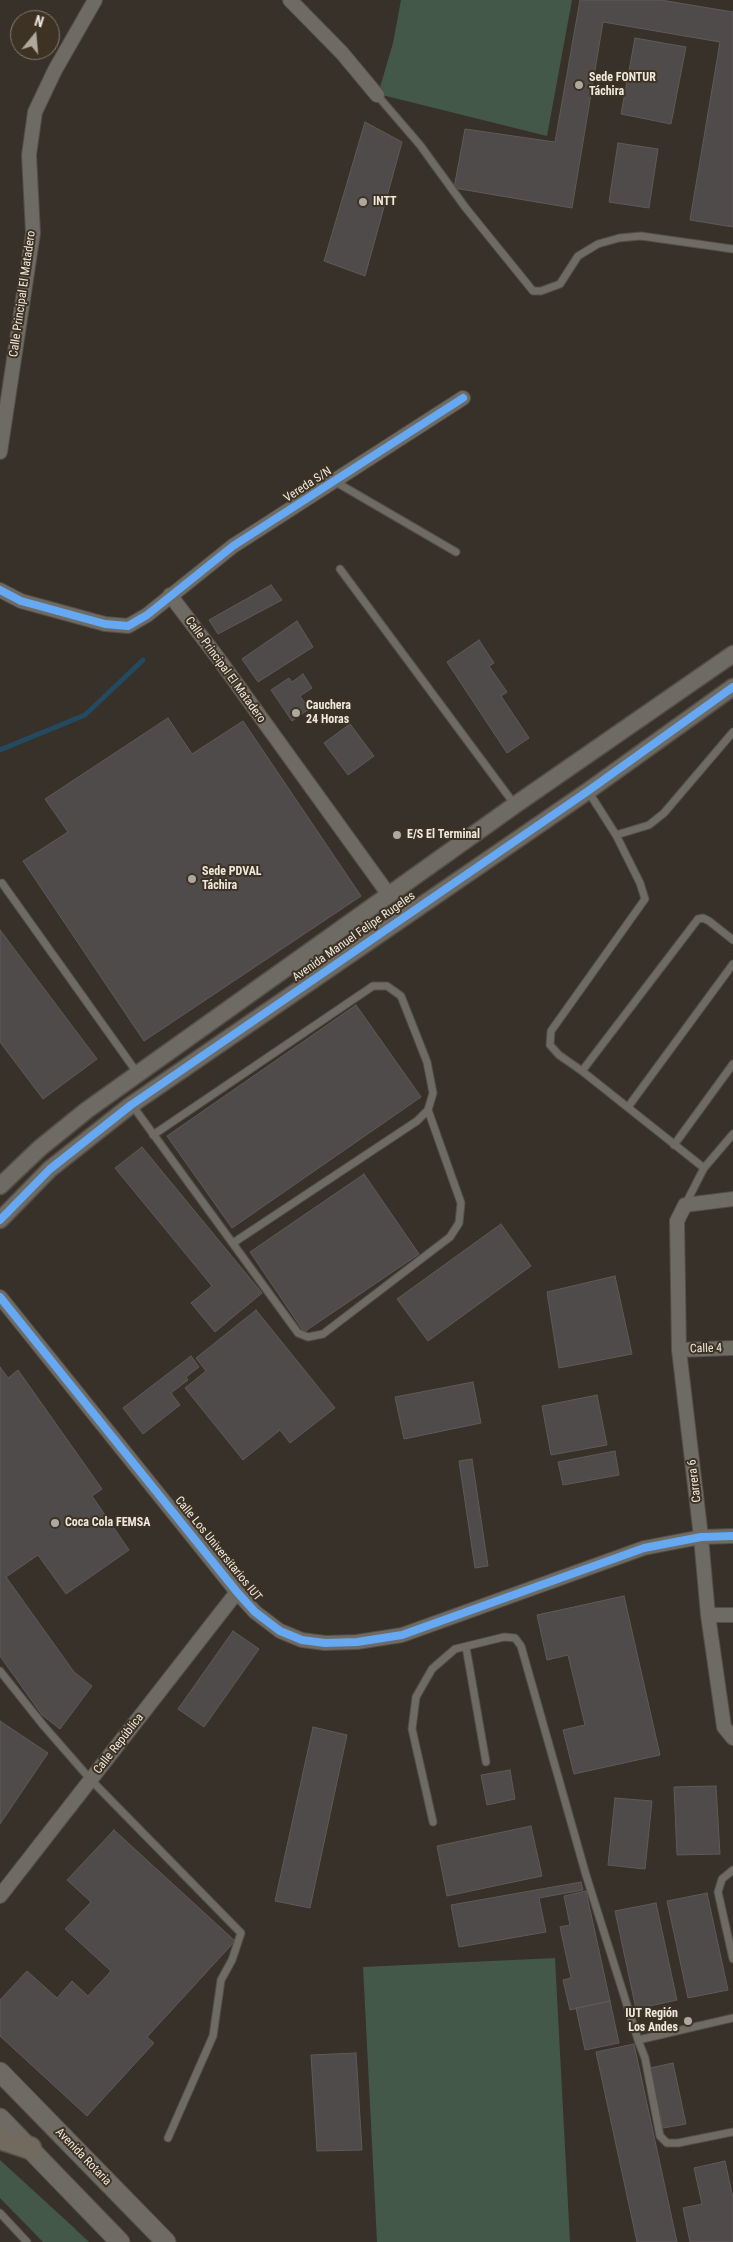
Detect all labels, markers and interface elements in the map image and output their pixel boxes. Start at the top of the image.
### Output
north arrow [10,10,60,60]
text: N [33,13,46,31]
place label: Sede FONTUR Táchira [589,71,656,99]
marker: Sede FONTUR Táchira [573,79,585,91]
place label: INTT [373,195,397,209]
marker: INTT [357,196,369,208]
street label: Calle Principal El Matadero [7,230,39,358]
street label: Vereda S/N [282,464,334,506]
street label: Calle Principal El Matadero [182,614,268,726]
place label: Cauchera 24 Horas [306,699,351,727]
marker: Cauchera 24 Horas [290,707,302,719]
place label: E/S El Terminal [407,828,480,842]
marker: E/S El Terminal [391,829,403,841]
place label: Sede PDVAL Táchira [202,865,262,893]
marker: Sede PDVAL Táchira [186,873,198,885]
street label: Avenida Manuel Felipe Rugeles [290,889,418,985]
street label: Calle 4 [690,1341,722,1357]
street label: Carrera 6 [685,1459,705,1503]
street label: Calle Los Universitarios IUT [171,1494,265,1604]
place label: Coca Cola FEMSA [65,1516,150,1530]
marker: Coca Cola FEMSA [49,1517,61,1529]
street label: Calle República [91,1711,147,1777]
place label: IUT Región Los Andes [625,2007,678,2035]
marker: IUT Región Los Andes [682,2015,694,2027]
street label: Avenida Rotaria [52,2125,114,2189]

